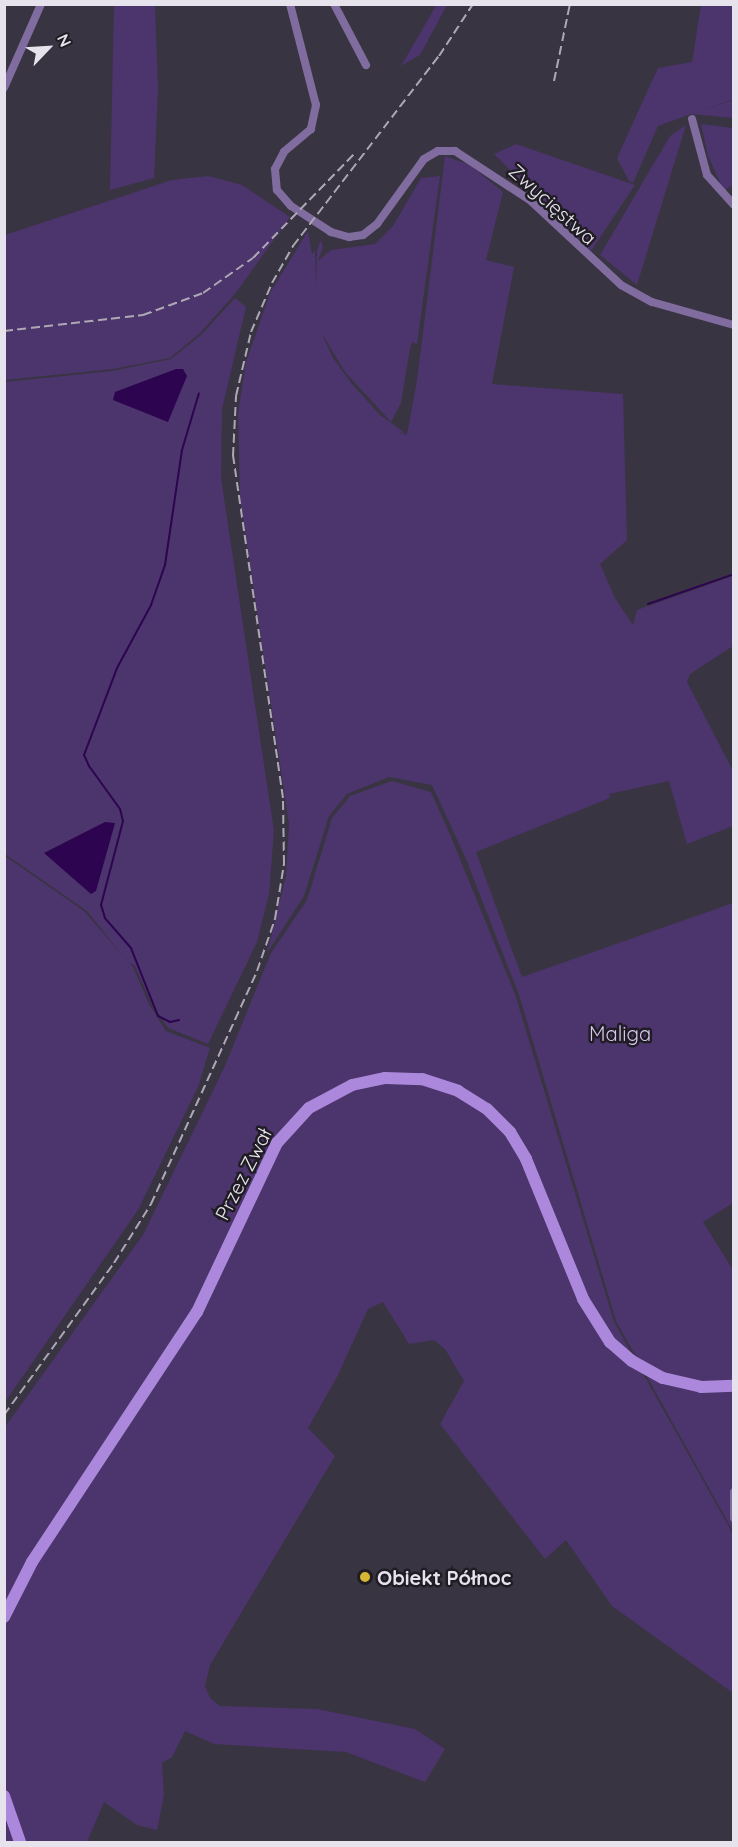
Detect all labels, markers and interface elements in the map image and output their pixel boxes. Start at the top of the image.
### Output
north arrow [18,18,78,78]
text: N [53,31,76,50]
street label: Zwycięstwa [504,159,602,249]
park label: Maliga [589,1021,651,1045]
street label: Przez Zwał [210,1124,276,1224]
place label: Obiekt Północ [377,1565,511,1589]
marker: Obiekt Północ [358,1570,372,1584]

